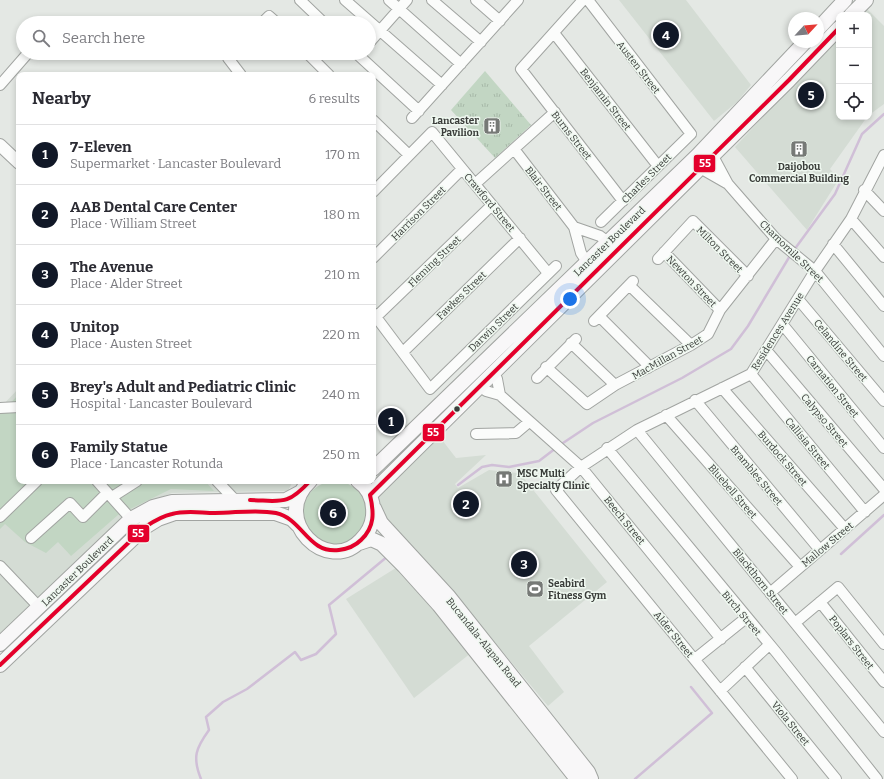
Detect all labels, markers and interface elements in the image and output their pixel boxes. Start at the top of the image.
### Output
north arrow [788,12,824,48]
map controls [836,12,872,120]
button: + [836,12,872,48]
search box [16,16,376,60]
pin: 4 [653,20,679,50]
icon: search [30,27,52,49]
text: Search here [62,29,145,47]
street label: Austen Street [614,39,663,97]
button: − [836,48,872,84]
street label: Benjamin Street [577,66,633,133]
pin: 5 [798,80,824,110]
button: locate [836,84,872,120]
text: Nearby [32,88,91,109]
text: 6 results [308,91,360,106]
street label: Burns Street [549,109,594,163]
place label: Lancaster Pavilion [432,115,480,139]
building icon: Lancaster Pavilion [482,116,502,136]
text: 7-Eleven [70,138,132,156]
building icon: Daijobou Commercial Building [789,139,809,159]
text: 1 [42,147,48,162]
text: 170 m [325,147,360,162]
street label: Charles Street [619,151,674,206]
line badge: 55 [693,154,716,173]
text: Supermarket · Lancaster Boulevard [70,156,281,171]
text: 55 [699,157,711,170]
place label: Daijobou Commercial Building [749,161,849,185]
street label: Blair Street [522,164,564,213]
street label: Crawford Street [461,171,517,235]
street label: Harrison Street [389,184,449,243]
text: AAB Dental Care Center [70,198,237,216]
street label: Lancaster Boulevard [571,204,648,279]
text: 2 [41,207,49,222]
text: 180 m [324,207,360,222]
text: Place · William Street [70,216,196,231]
street label: Chamomile Street [757,218,826,286]
street label: Milton Street [694,224,745,276]
street label: Fleming Street [406,233,464,290]
street label: Newton Street [664,253,719,310]
text: The Avenue [70,258,153,276]
text: 3 [41,267,49,282]
text: 210 m [324,267,360,282]
street label: Fawkes Street [434,269,489,322]
text: Place · Alder Street [70,276,182,291]
your location [560,289,580,309]
street label: Residences Avenue [749,290,807,373]
street label: Darwin Street [466,301,521,354]
street label: Celandine Street [811,317,870,384]
text: Unitop [70,318,119,336]
text: 4 [41,327,49,342]
text: 220 m [323,327,360,342]
street label: MacMillan Street [630,333,705,382]
text: Place · Austen Street [70,336,192,351]
street label: Carnation Street [803,353,861,421]
text: Brey's Adult and Pediatric Clinic [70,378,296,396]
text: 5 [41,387,49,402]
text: 240 m [322,387,360,402]
street label: Calypso Street [798,391,850,450]
text: Hospital · Lancaster Boulevard [70,396,252,411]
unlabelled marker [452,404,462,414]
pin: 1 [378,406,404,436]
street label: Callisia Street [782,415,833,472]
line badge: 55 [422,423,445,442]
text: 55 [427,426,439,439]
street label: Burdock Street [755,429,810,489]
text: Family Statue [70,438,168,456]
street label: Brambles Street [728,443,785,508]
text: 6 [41,447,49,462]
text: 250 m [323,447,360,462]
text: Place · Lancaster Rotunda [70,456,223,471]
street label: Bluebell Street [705,462,759,522]
place label: MSC Multi Specialty Clinic [517,468,590,492]
hospital icon: MSC Multi Specialty Clinic [494,469,514,489]
pin: 2 [453,489,479,519]
street label: Beech Street [601,494,648,547]
pin: 6 [320,498,346,528]
street label: Mallow Street [799,519,856,570]
line badge: 55 [127,524,150,543]
text: 55 [132,527,144,540]
street label: Lancaster Boulevard [39,534,116,609]
street label: Blackthorn Street [730,546,791,617]
pin: 3 [511,549,537,579]
place label: Seabird Fitness Gym [548,578,607,602]
sports icon: Seabird Fitness Gym [525,579,545,599]
street label: Birch Street [719,589,764,639]
street label: Bucandala-Alapan Road [443,596,523,690]
street label: Alder Street [651,609,696,660]
street label: Poplars Street [826,613,876,672]
street label: Viola Street [769,699,812,749]

